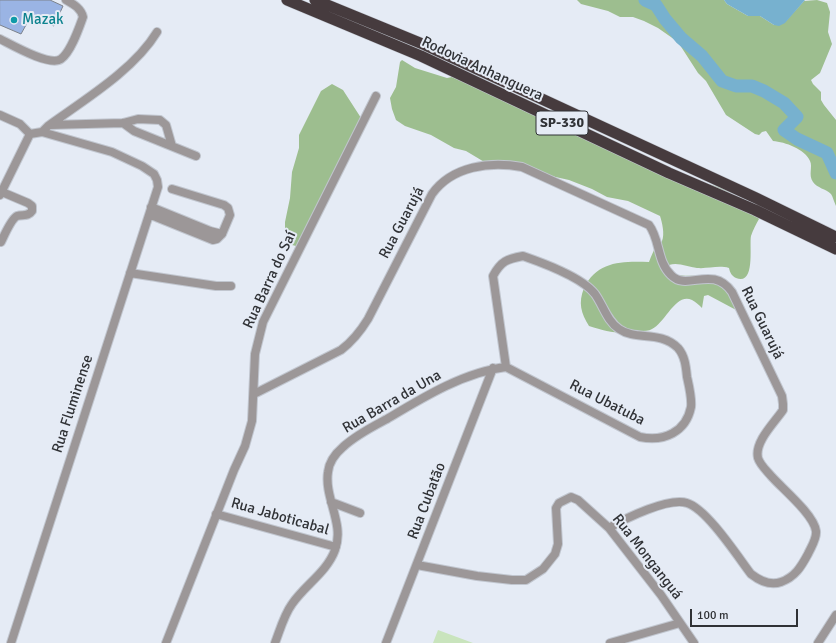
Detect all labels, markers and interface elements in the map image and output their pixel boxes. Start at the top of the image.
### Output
place label: Mazak [22,11,64,29]
marker: Mazak [9,15,19,25]
street label: Rodovia Anhanguera [418,33,546,105]
road number: SP-330 [536,111,588,135]
street label: Rua Guarujá [376,184,428,262]
street label: Rua Barra do Saí [240,228,300,332]
street label: Rua Guarujá [737,284,787,362]
street label: Rua Fluminense [49,353,97,455]
street label: Rua Barra da Una [339,366,445,438]
street label: Rua Ubatuba [566,376,648,430]
street label: Rua Cubatão [404,460,450,542]
street label: Rua Jaboticabal [229,494,331,540]
street label: Rua Monganguá [608,511,686,603]
scale bar [692,601,800,627]
text: 100 m [697,608,729,623]

